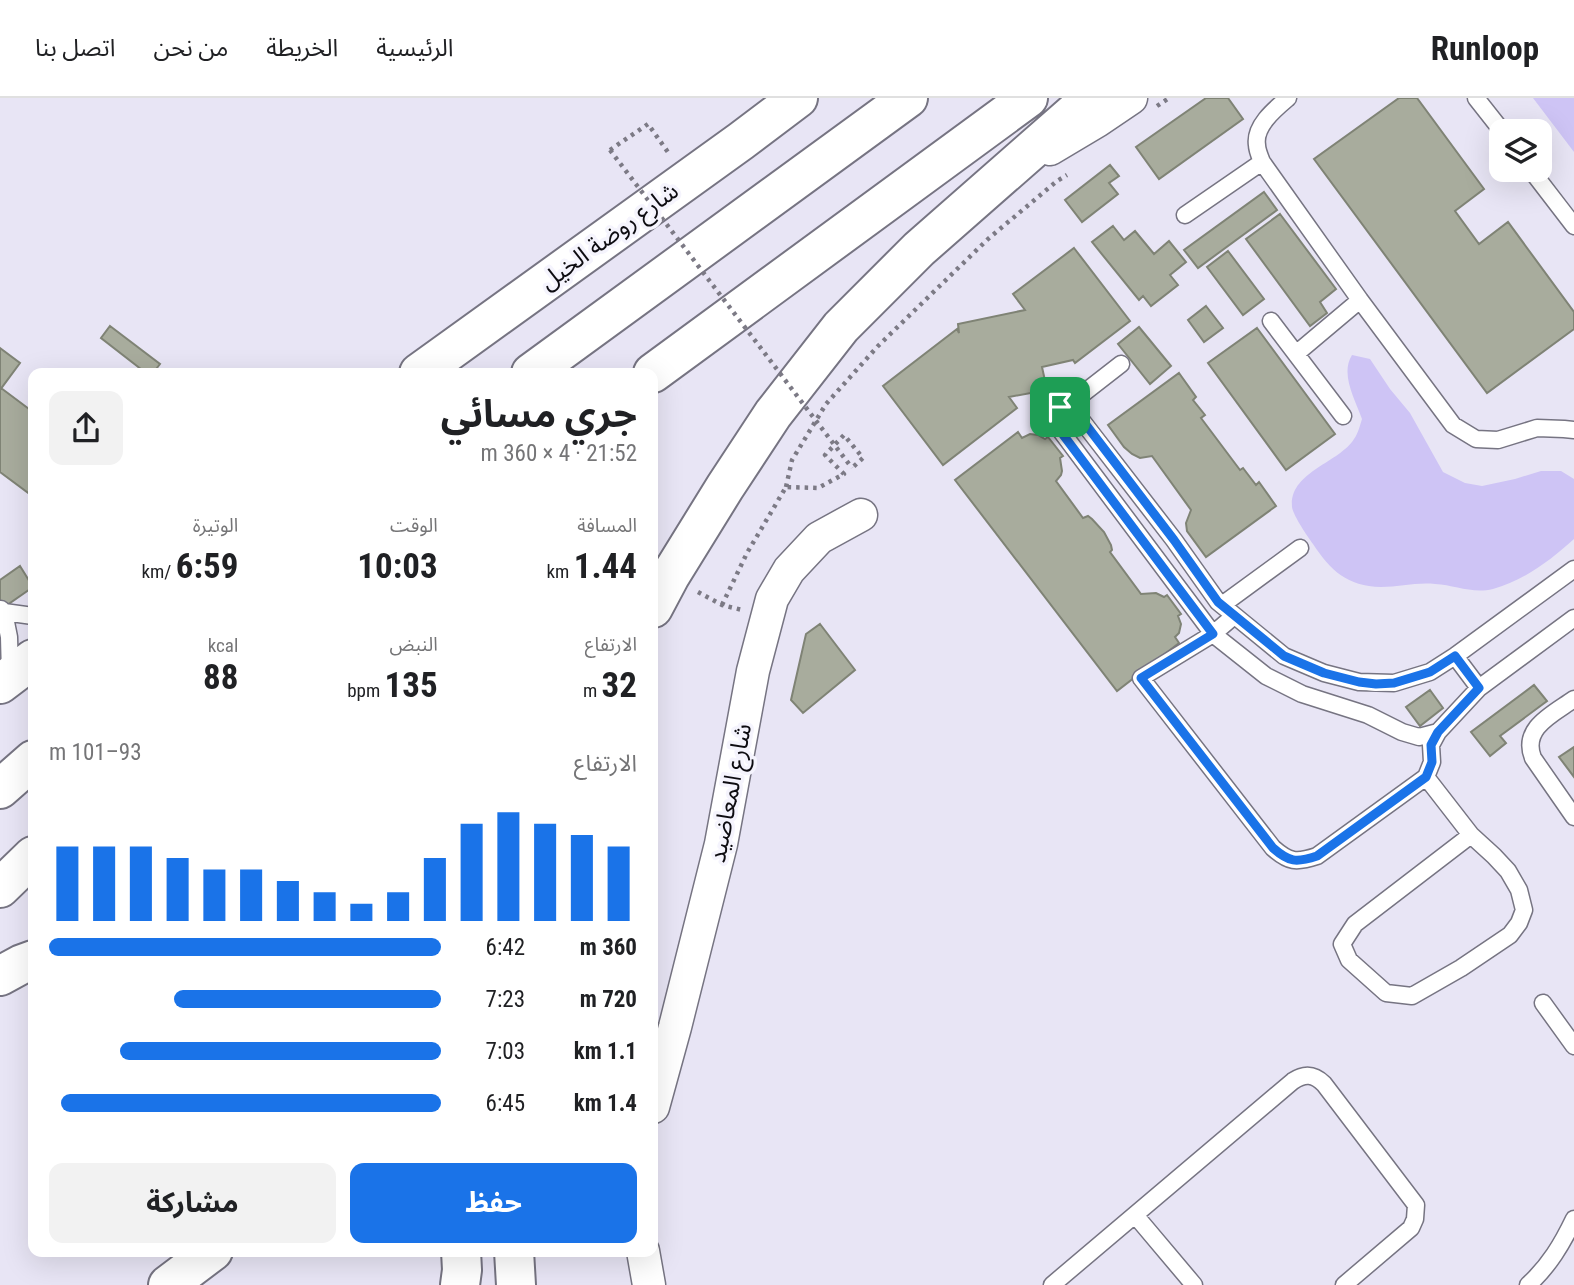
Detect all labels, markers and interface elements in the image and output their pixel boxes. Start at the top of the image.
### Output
text: Runloop [1431,29,1539,68]
text: اتصل بنا [35,34,115,62]
text: من نحن [153,34,228,62]
text: الخريطة [266,34,338,62]
text: الرئيسية [376,34,453,62]
map controls [1489,119,1552,182]
button: layers [1489,119,1552,182]
street label: شارع روضة الخيل [534,176,685,298]
pin [1030,377,1090,437]
icon: arrive [1041,388,1079,426]
button: share [49,391,123,465]
text: جري مسائي [441,392,637,436]
text: 21:52 · 4 × 360 m [481,440,637,467]
text: الوتيرة [193,514,238,537]
text: الوقت [390,514,438,537]
text: المسافة [577,514,637,537]
text: 6:59 [176,546,238,587]
text: 10:03 [357,546,438,587]
text: 1.44 [574,546,637,587]
text: /km [141,560,176,583]
text: km [547,560,574,583]
text: النبض [389,633,438,656]
text: الارتفاع [585,633,637,656]
text: kcal [208,634,238,657]
text: 88 [203,657,238,698]
text: 135 [385,665,438,706]
text: 32 [602,665,637,706]
text: bpm [347,679,385,702]
text: m [583,679,602,702]
street label: شارع المعاضيد [703,721,760,865]
text: 93–101 m [49,739,142,766]
text: الارتفاع [574,750,637,777]
text: 6:42 [486,934,525,961]
text: 360 m [580,934,637,961]
text: 7:23 [486,986,525,1013]
text: 720 m [580,986,637,1013]
text: 7:03 [486,1038,525,1065]
text: 1.1 km [574,1038,637,1065]
text: 6:45 [486,1090,525,1117]
text: 1.4 km [574,1090,637,1117]
button: مشاركة [49,1163,336,1243]
button: حفظ [350,1163,637,1243]

